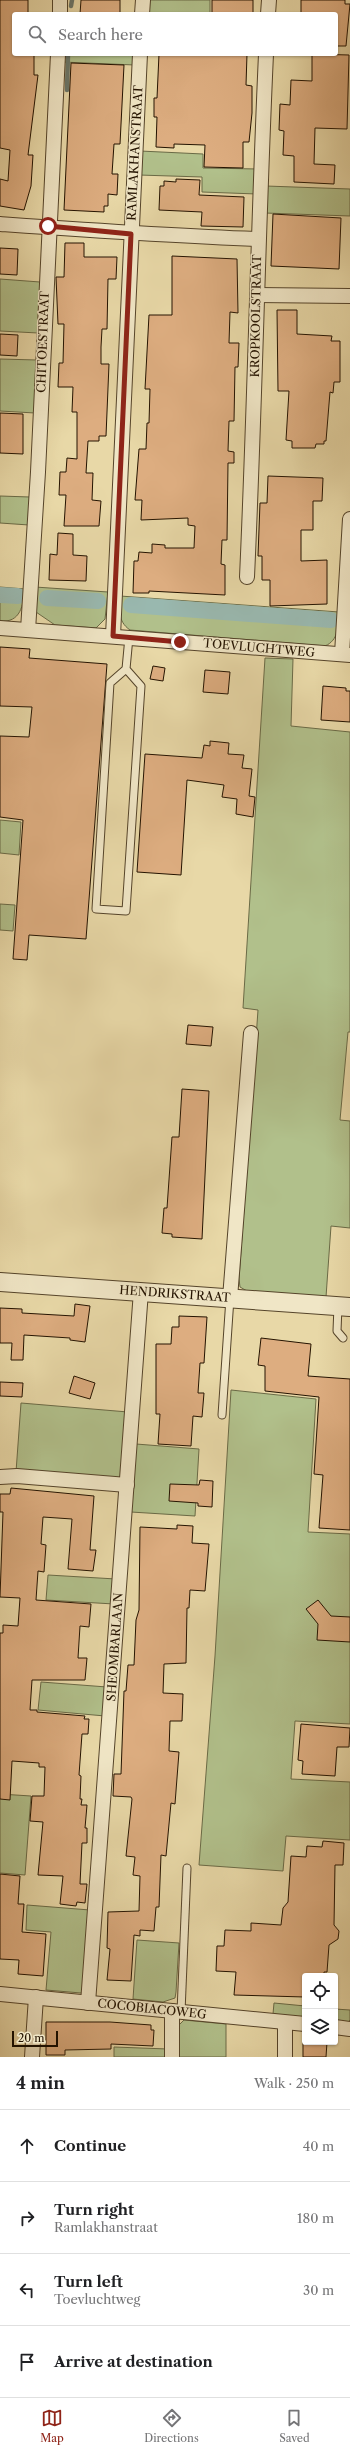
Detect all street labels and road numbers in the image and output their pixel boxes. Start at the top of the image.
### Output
street label: RAMLAKHANSTRAAT [123,85,146,221]
street label: KROPKOOLSTRAAT [247,254,264,378]
street label: CHITOESTRAAT [33,291,52,393]
street label: TOEVLUCHTWEG [202,635,316,660]
street label: HENDRIKSTRAAT [119,1282,231,1305]
street label: SHEOMBARLAAN [103,1592,126,1702]
street label: COCOBIACOWEG [97,1995,208,2022]

